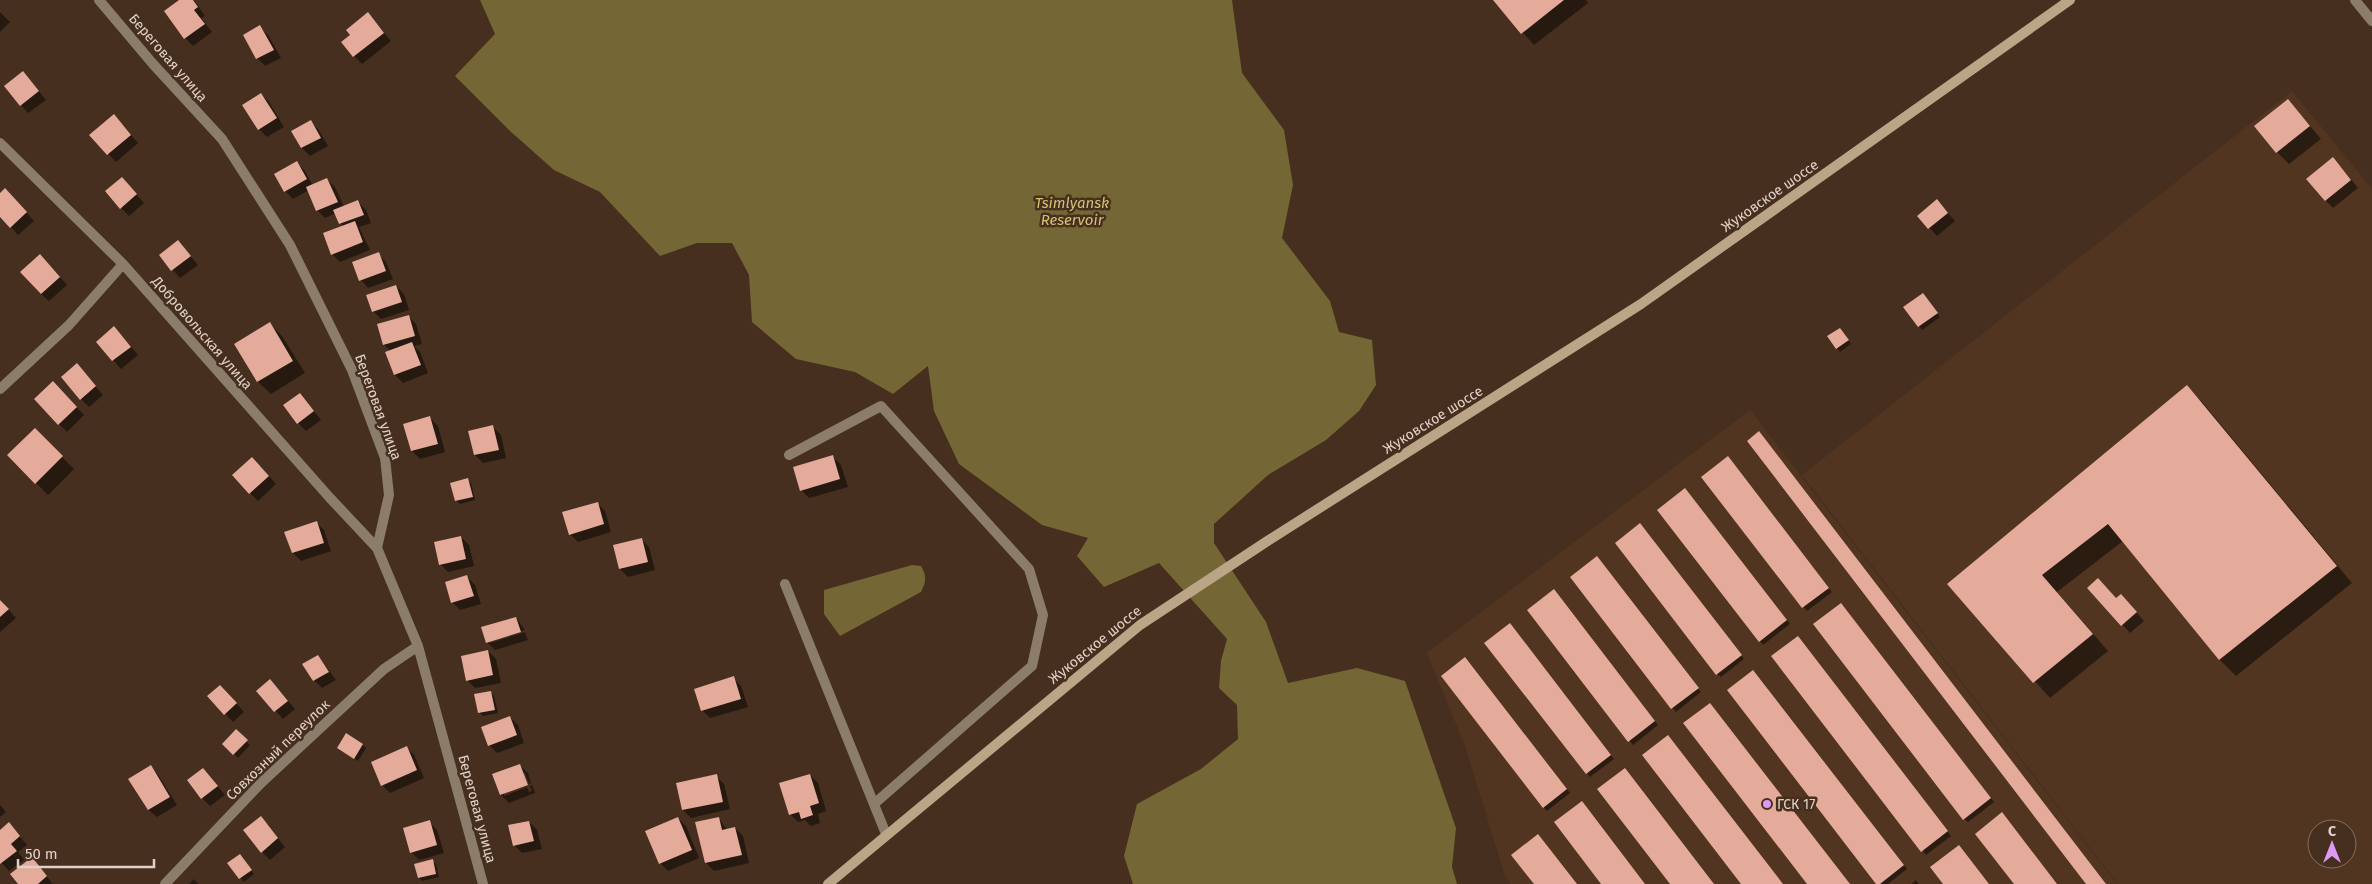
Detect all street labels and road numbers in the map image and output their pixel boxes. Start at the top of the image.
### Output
street label: Береговая улица [125,10,211,106]
street label: Жуковское шоссе [1718,156,1822,236]
street label: Добровольская улица [148,272,256,393]
street label: Береговая улица [351,352,405,462]
street label: Жуковское шоссе [1380,382,1486,458]
street label: Жуковское шоссе [1045,602,1145,688]
street label: Совхозный переулок [223,696,334,804]
street label: Береговая улица [454,753,500,865]

